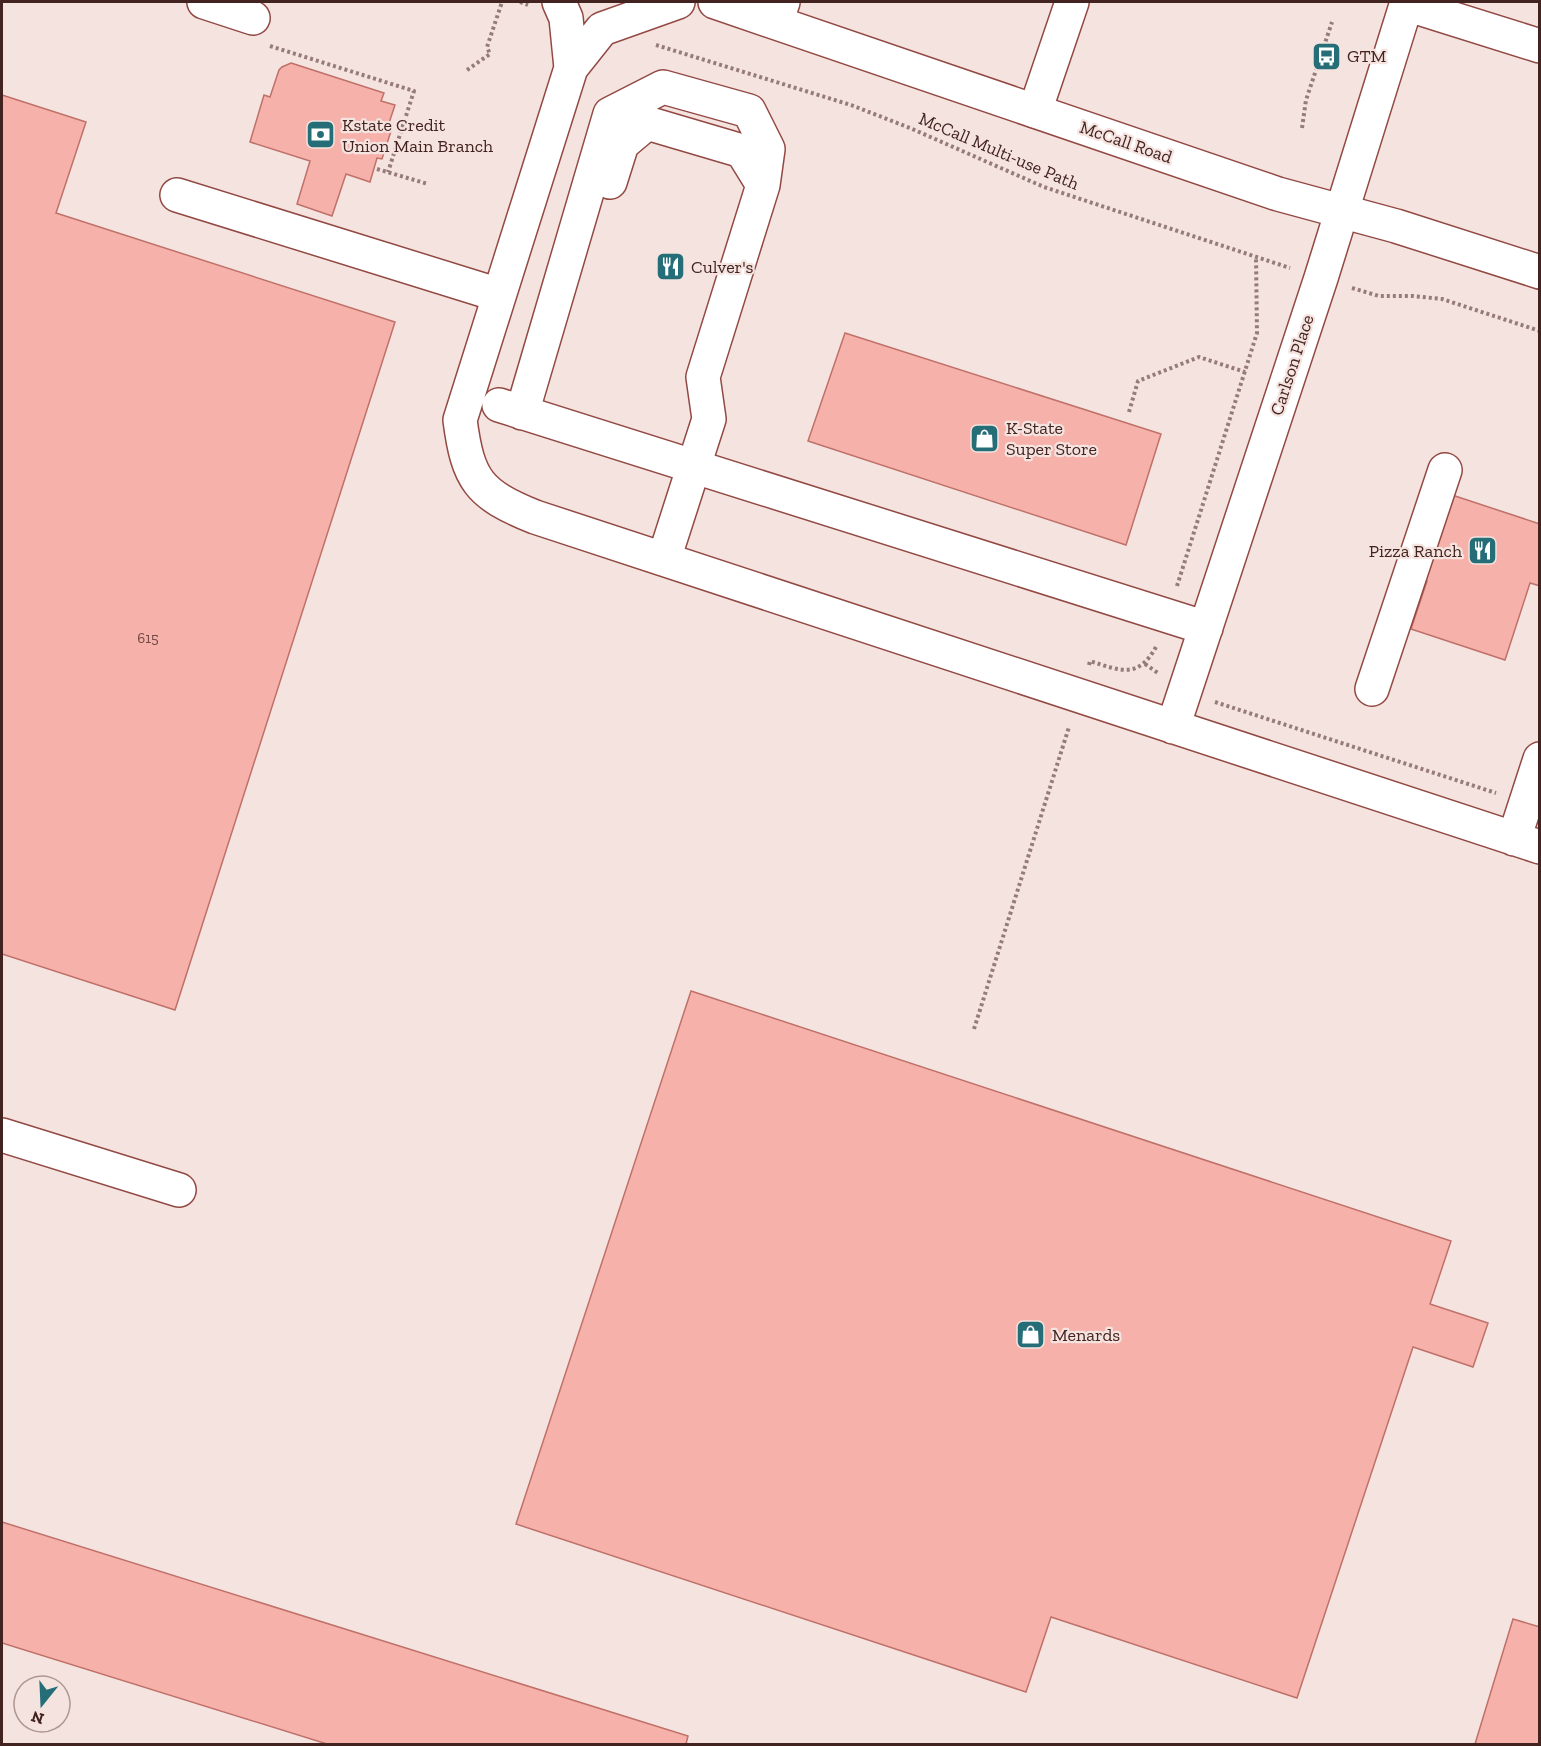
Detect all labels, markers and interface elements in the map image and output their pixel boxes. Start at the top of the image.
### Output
bus stop icon: GTM [1310,40,1342,72]
place label: GTM [1347,45,1387,67]
street label: McCall Multi-use Path [916,107,1082,195]
place label: Kstate Credit Union Main Branch [342,114,493,157]
street label: McCall Road [1077,116,1175,168]
bank icon: Kstate Credit Union Main Branch [305,119,337,151]
restaurant icon: Culver's [654,251,686,283]
place label: Culver's [691,256,754,278]
street label: Carlson Place [1265,312,1319,418]
place label: K-State Super Store [1006,417,1097,460]
shop icon: K-State Super Store [969,422,1001,454]
restaurant icon: Pizza Ranch [1467,535,1499,567]
place label: Pizza Ranch [1369,540,1462,562]
house number: 615 [137,629,159,647]
shop icon: Menards [1015,1319,1047,1351]
place label: Menards [1052,1324,1120,1346]
north arrow [12,1674,72,1734]
text: N [29,1707,46,1729]

